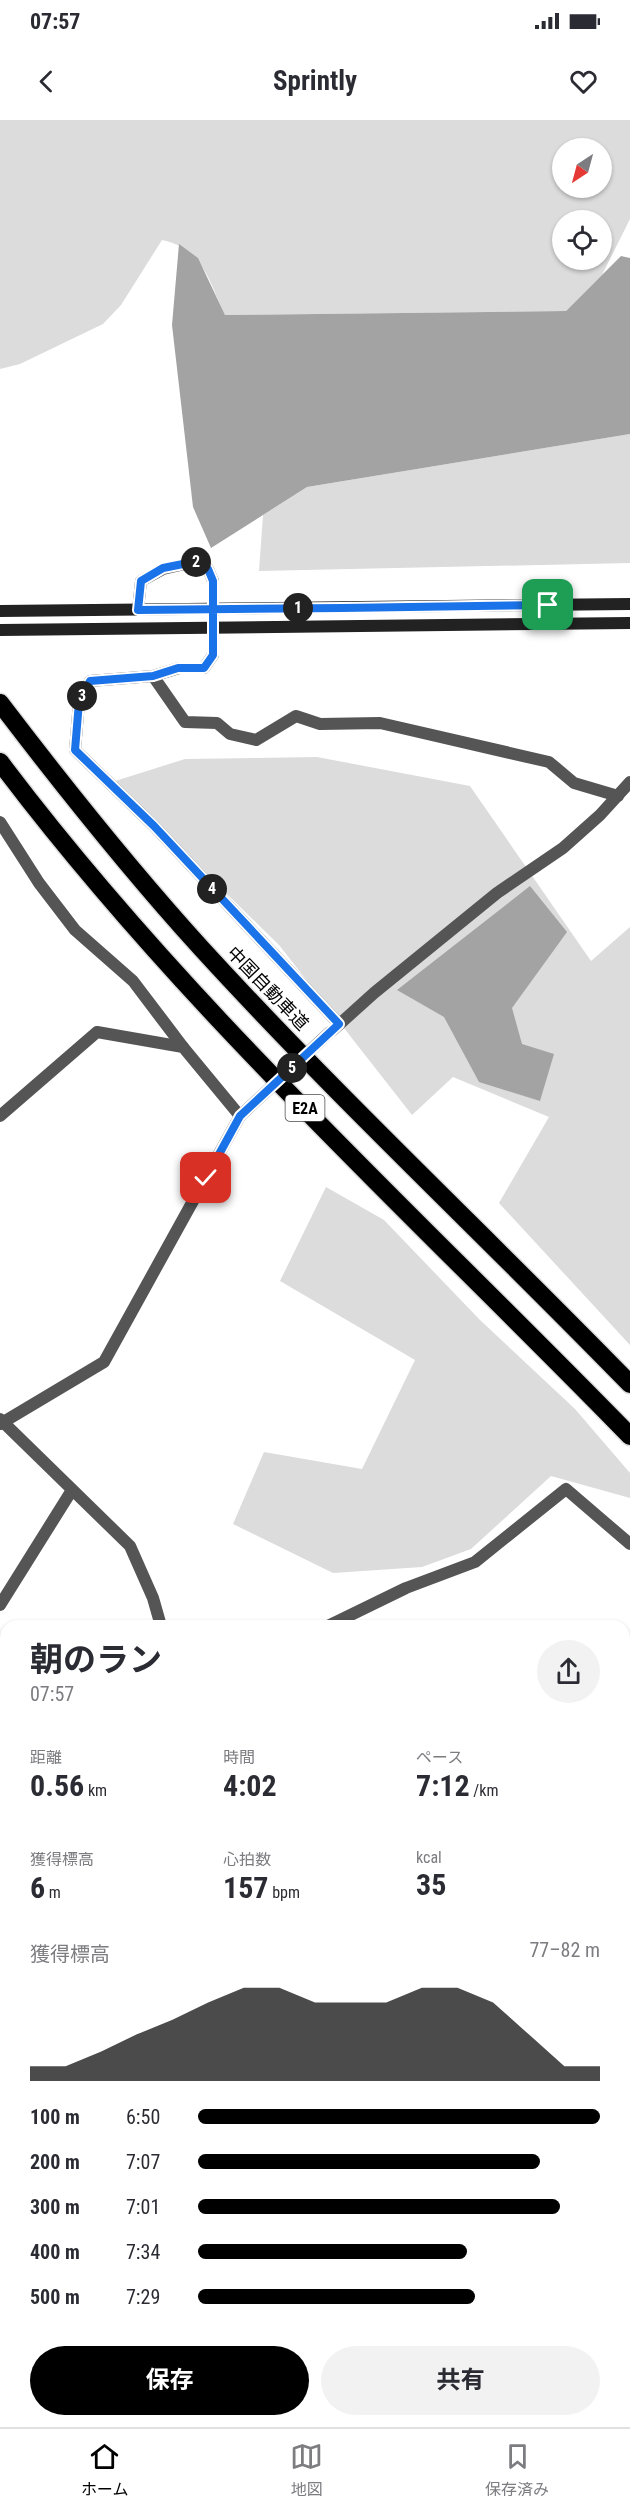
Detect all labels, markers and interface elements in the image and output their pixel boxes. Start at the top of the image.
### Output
text: 07:57 [30,9,81,34]
icon: back [30,65,63,98]
text: Sprintly [273,65,357,97]
icon: heart [567,65,600,98]
north arrow [552,138,612,198]
map controls [552,138,612,270]
button: locate [552,210,612,270]
pin: 2 [181,547,211,577]
text: 2 [192,552,200,571]
pin [522,579,573,630]
icon: arrive [531,588,564,621]
pin: 1 [283,593,313,623]
text: 1 [294,598,302,617]
pin: 3 [67,681,97,711]
text: 3 [78,686,86,705]
pin: 4 [197,874,227,904]
text: 4 [208,879,216,898]
street label: 中国自動車道 [223,942,313,1034]
pin: 5 [277,1053,307,1083]
text: 5 [288,1058,296,1077]
road number: E2A [286,1095,324,1121]
pin [180,1152,231,1203]
icon: check [189,1161,222,1194]
text: 朝のラン [30,1640,162,1679]
button: share [537,1640,600,1703]
text: 07:57 [30,1682,74,1706]
text: 距離 [30,1748,62,1767]
text: 時間 [223,1748,255,1767]
text: ペース [416,1748,463,1767]
text: 0.56 [30,1768,84,1803]
text: 4:02 [223,1768,277,1803]
text: 7:12 [416,1768,470,1803]
text: km [84,1781,107,1800]
text: /km [470,1781,499,1800]
text: kcal [416,1848,442,1867]
text: 獲得標高 [30,1850,94,1869]
text: 心拍数 [223,1850,271,1869]
text: 35 [416,1867,446,1902]
text: 6 [30,1870,45,1905]
text: 157 [223,1870,268,1905]
text: m [45,1883,61,1902]
text: bpm [268,1883,300,1902]
text: 77–82 m [529,1938,600,1962]
text: 獲得標高 [30,1942,110,1966]
text: 100 m [30,2105,80,2129]
text: 6:50 [126,2105,160,2129]
text: 200 m [30,2150,80,2174]
text: 7:07 [126,2150,160,2174]
text: 300 m [30,2195,80,2219]
text: 7:01 [126,2195,160,2219]
text: 400 m [30,2240,80,2264]
text: 7:34 [126,2240,160,2264]
text: 500 m [30,2285,80,2309]
text: 7:29 [126,2285,160,2309]
button: 保存 [30,2346,309,2415]
button: 共有 [321,2346,600,2415]
tab: ホーム [81,2440,128,2500]
tab: 地図 [290,2440,323,2500]
tab: 保存済み [485,2440,549,2500]

